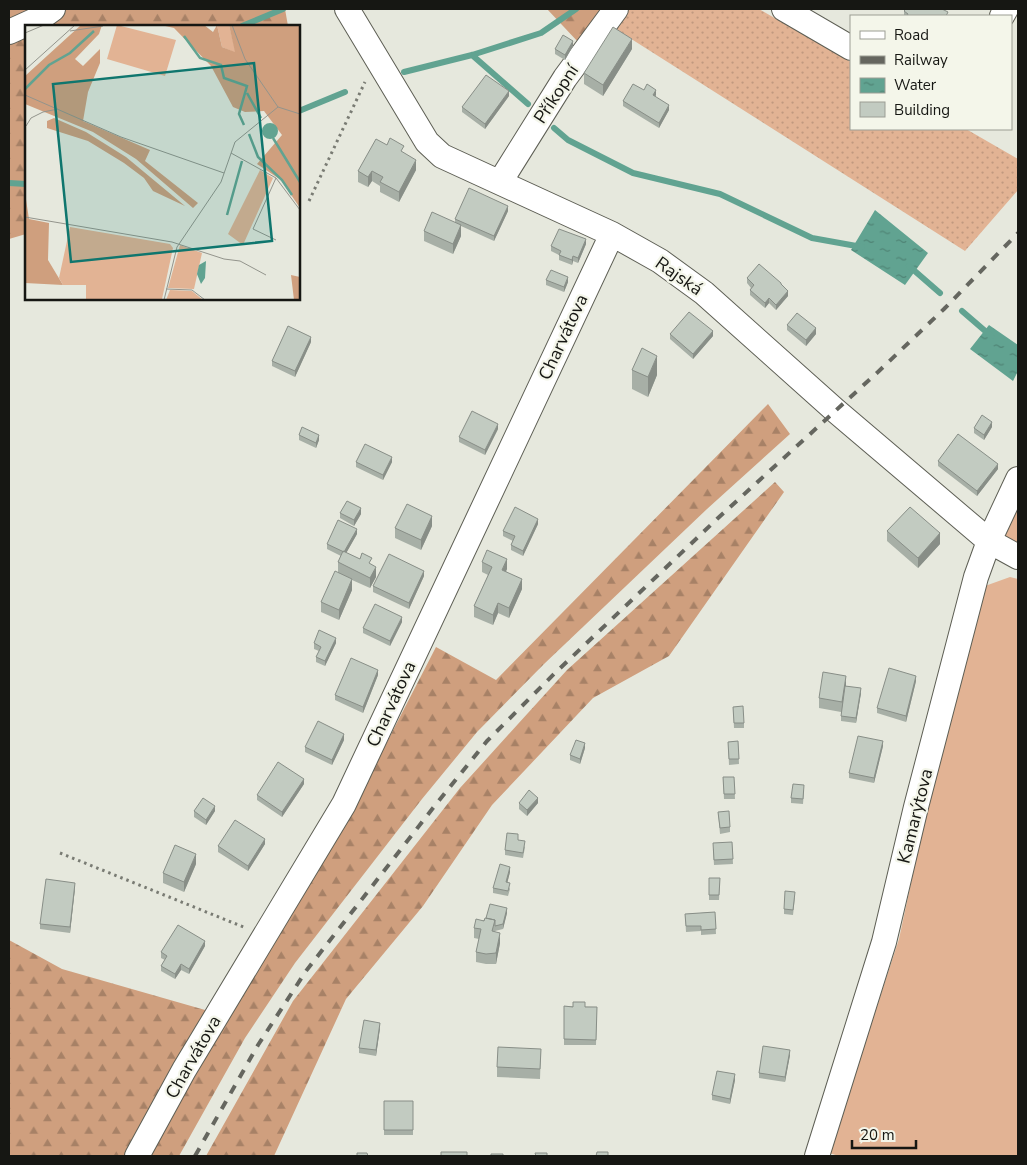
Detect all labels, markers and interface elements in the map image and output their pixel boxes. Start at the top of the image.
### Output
legend [850,15,1012,130]
inset map [25,25,300,300]
text: Road [894,25,929,45]
text: Railway [894,50,948,70]
street label: Příkopní [528,59,584,128]
text: Water [894,75,937,95]
text: Building [894,100,950,120]
street label: Rajská [650,251,708,301]
street label: Charvátova [533,290,593,384]
street label: Charvátova [361,657,421,751]
street label: Kamarýtova [892,766,938,866]
street label: Charvátova [160,1011,226,1103]
scale bar [852,1118,916,1150]
text: 20 m [860,1125,895,1145]

